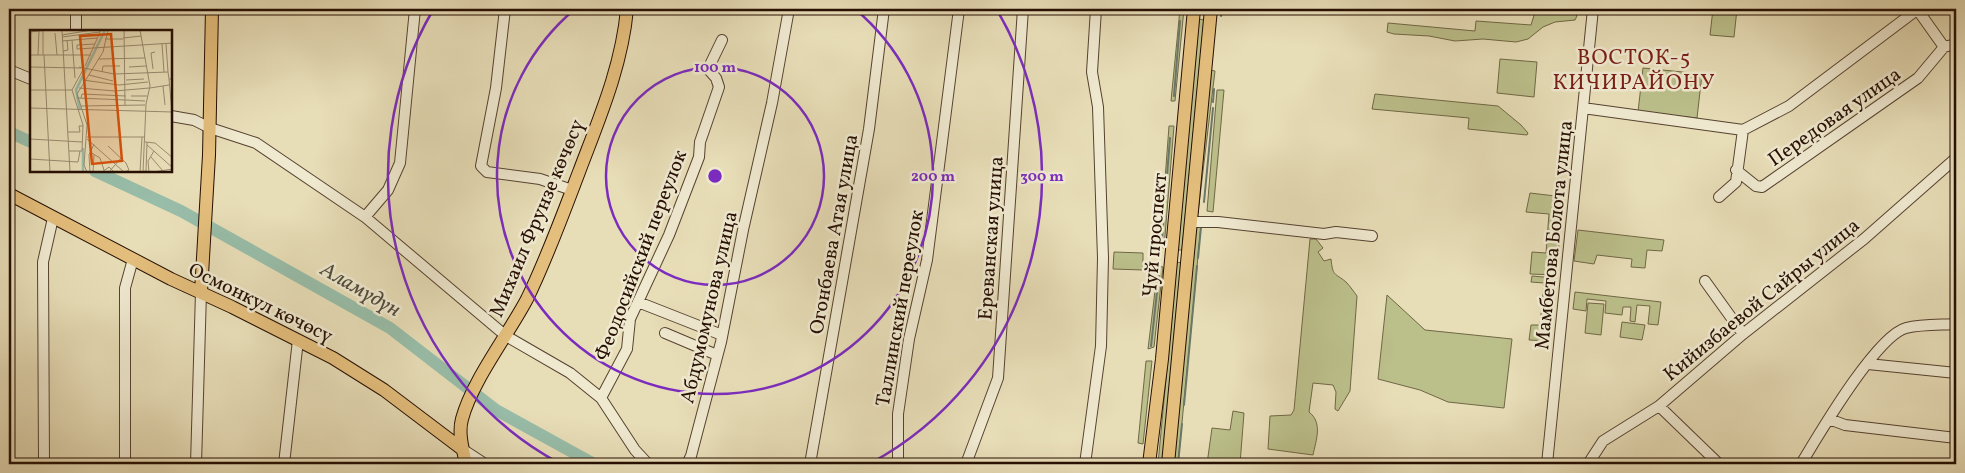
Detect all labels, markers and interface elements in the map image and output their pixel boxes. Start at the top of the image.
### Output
inset map [30,30,172,172]
district label: ВОСТОК-5 КИЧИРАЙОНУ [1552,43,1716,99]
text: 100 m [694,58,737,79]
street label: Передовая улица [1763,61,1907,174]
street label: Михаил Фрунзе көчөсү [483,115,592,322]
street label: Мамбетова Болота улица [1529,119,1581,351]
street label: Огонбаева Атая улица [804,132,866,337]
street label: Феодосийский переулок [589,146,695,365]
street label: Ереванская улица [972,155,1012,321]
centre of rings [706,167,724,185]
text: 200 m [911,167,955,188]
text: 300 m [1020,167,1064,188]
street label: Чуй проспект [1137,172,1175,299]
street label: Таллинский переулок [870,208,932,409]
street label: Абдумомунова улица [674,209,746,406]
street label: Кийизбаевой Сайры улица [1658,212,1867,389]
water label: Аламүдүн [314,255,406,325]
street label: Осмонкул көчөсү [183,257,338,351]

